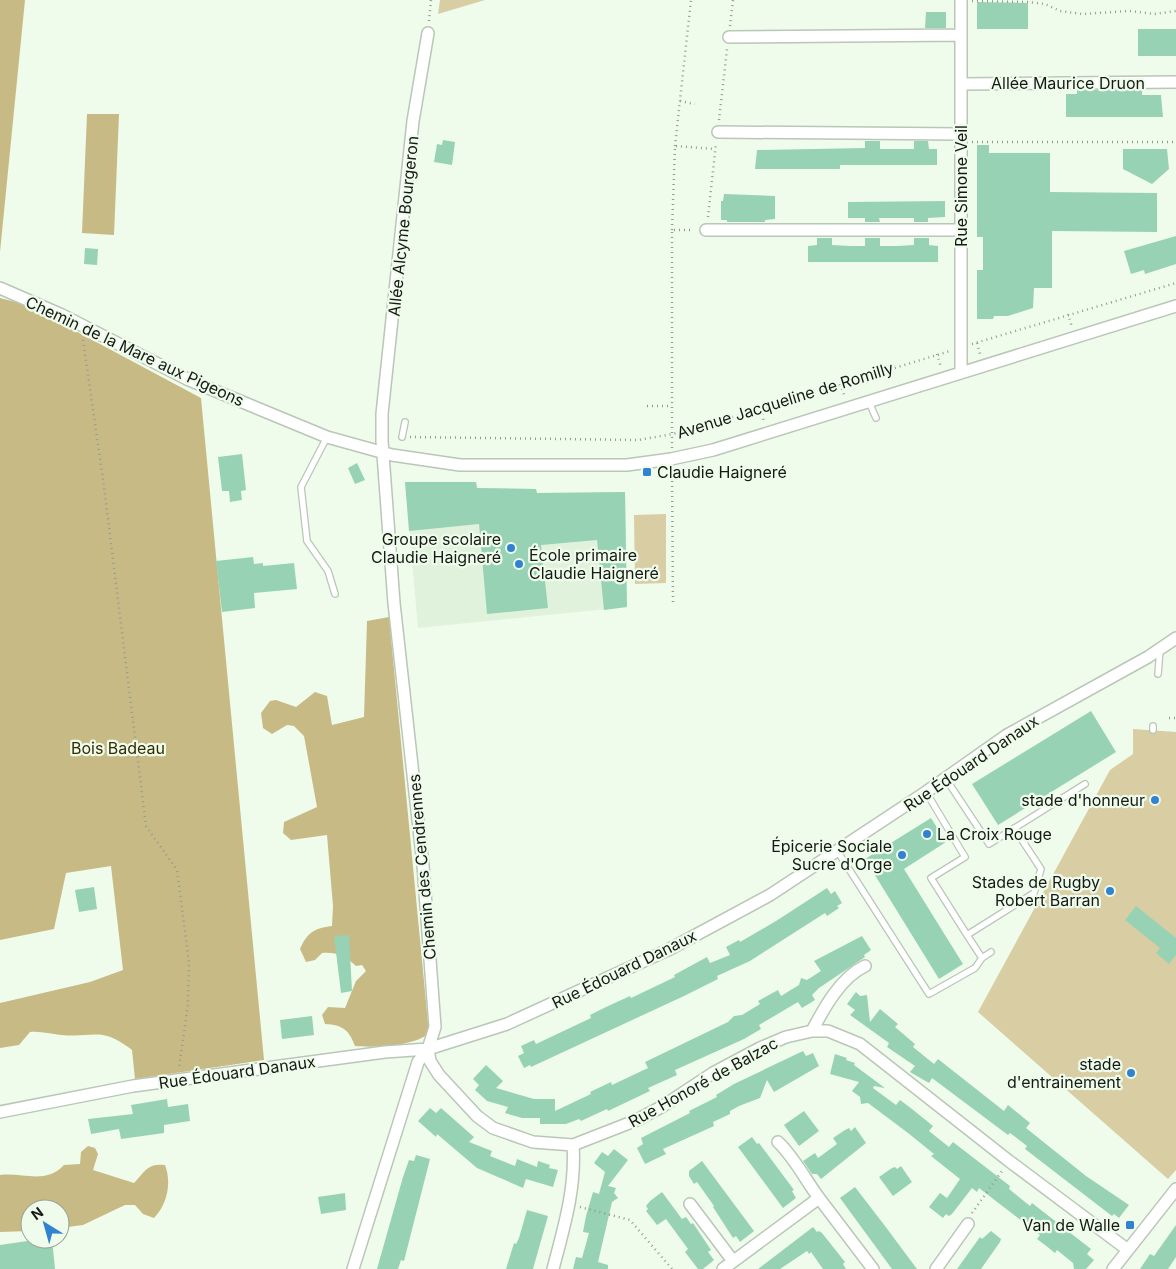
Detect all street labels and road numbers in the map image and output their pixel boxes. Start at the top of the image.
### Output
street label: Allée Maurice Druon [991,73,1145,93]
street label: Rue Simone Veil [951,125,971,247]
street label: Allée Alcyme Bourgeron [384,135,422,317]
street label: Chemin de la Mare aux Pigeons [23,291,247,411]
street label: Avenue Jacqueline de Romilly [674,357,896,443]
street label: Rue Édouard Danaux [900,710,1042,816]
street label: Chemin des Cendrennes [404,773,440,961]
street label: Rue Édouard Danaux [548,925,700,1013]
street label: Rue Honoré de Balzac [625,1033,781,1131]
street label: Rue Édouard Danaux [157,1051,317,1093]

